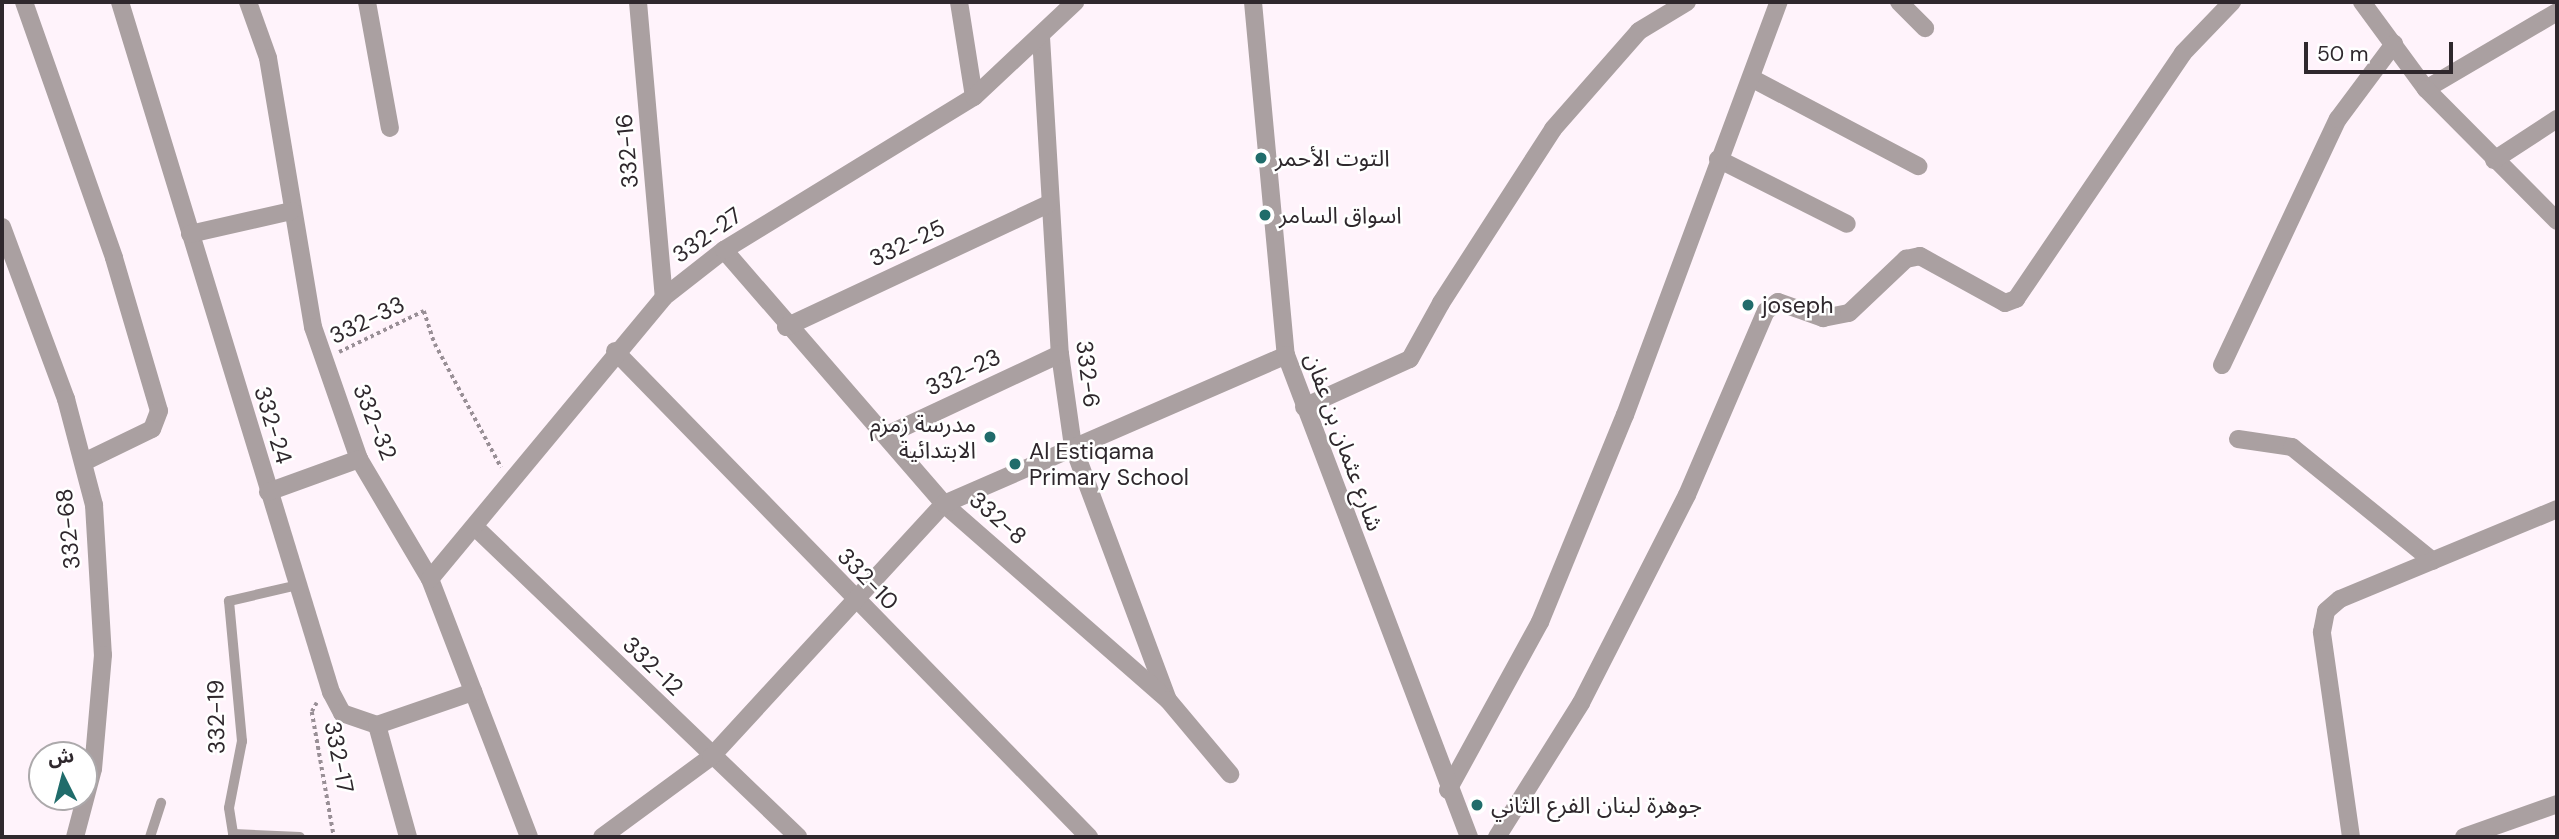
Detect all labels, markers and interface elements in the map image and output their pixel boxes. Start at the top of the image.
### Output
scale bar [2307,28,2456,72]
text: 50 m [2317,40,2368,68]
street label: 332-16 [610,113,644,189]
place label: التوت الأحمر [1275,144,1390,172]
marker: التوت الأحمر [1253,150,1269,166]
street label: 332-27 [667,201,747,269]
place label: اسواق السامر [1279,201,1402,229]
marker: اسواق السامر [1257,207,1273,223]
street label: 332-25 [865,214,949,272]
street label: 332-33 [325,290,409,350]
place label: joseph [1762,291,1833,319]
marker: joseph [1740,297,1756,313]
street label: 332-6 [1070,339,1106,409]
street label: 332-23 [921,343,1005,401]
street label: شارع عثمان بن عفان [1299,349,1389,535]
street label: 332-32 [347,380,403,464]
street label: 332-24 [248,383,298,467]
place label: مدرسة زمزم الابتدائية [870,410,976,464]
marker: مدرسة زمزم الابتدائية [982,429,998,445]
place label: Al Estiqama Primary School [1029,437,1189,491]
marker: Al Estiqama Primary School [1007,456,1023,472]
street label: 332-8 [964,486,1032,550]
street label: 332-68 [50,487,86,571]
street label: 332-10 [832,542,904,616]
street label: 332-12 [617,631,689,701]
street label: 332-19 [202,680,230,754]
street label: 332-17 [319,719,359,795]
north arrow [28,741,98,811]
text: ش [47,743,75,770]
place label: جوهرة لبنان الفرع الثاني [1491,791,1702,819]
marker: جوهرة لبنان الفرع الثاني [1469,797,1485,813]

